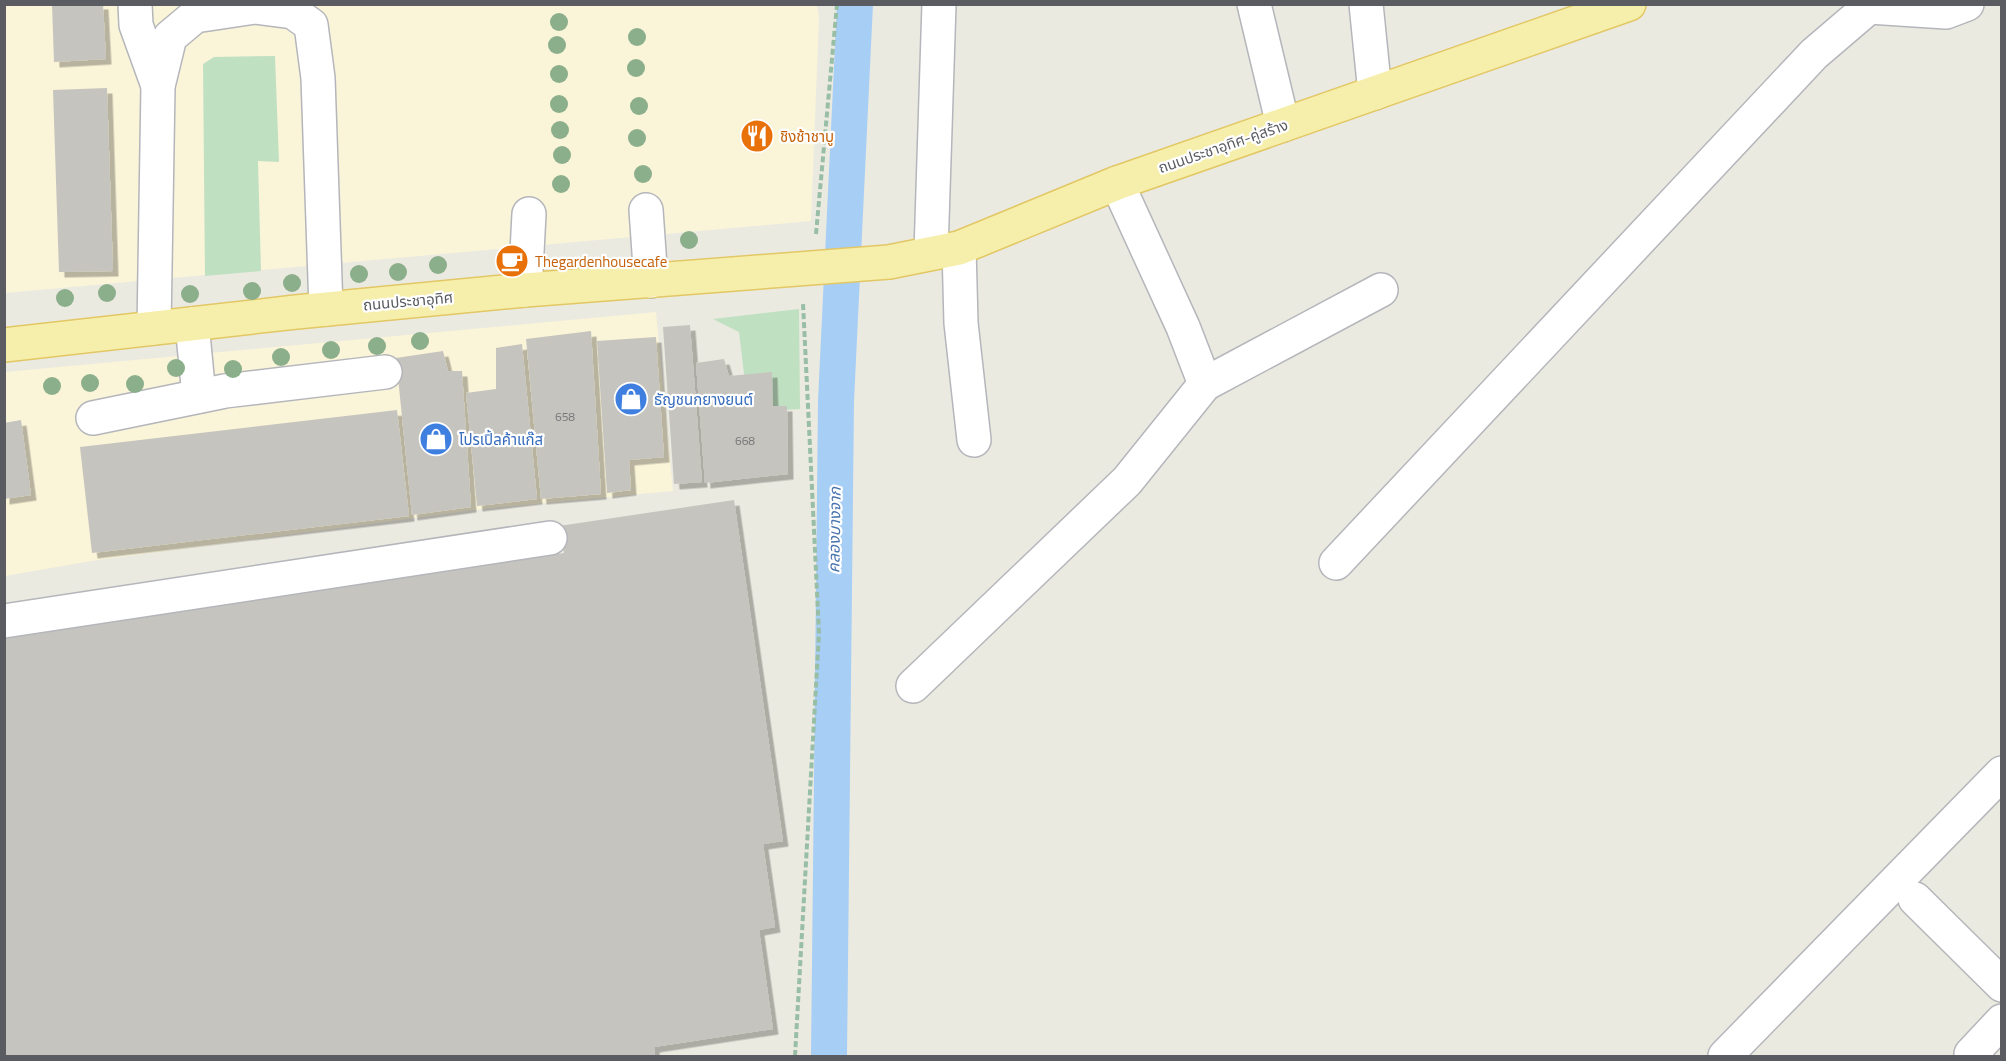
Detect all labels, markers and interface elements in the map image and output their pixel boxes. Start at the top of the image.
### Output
street label: ถนนประชาอุทิศ-คู่สร้าง [1155,113,1291,179]
restaurant icon: ชิงช้าชาบู [739,118,775,154]
place label: ชิงช้าชาบู [780,125,834,148]
cafe icon: Thegardenhousecafe [494,243,530,279]
place label: Thegardenhousecafe [535,250,667,273]
street label: ถนนประชาอุทิศ [362,286,454,316]
shop icon: ธัญชนกยางยนต์ [613,381,649,417]
place label: ธัญชนกยางยนต์ [654,388,753,411]
house number: 658 [555,407,575,426]
shop icon: โปรเปิ้ลค้าแก๊ส [418,421,454,457]
place label: โปรเปิ้ลค้าแก๊ส [459,428,544,451]
house number: 668 [735,431,755,450]
water label: คลองบางจาก [821,485,847,573]

